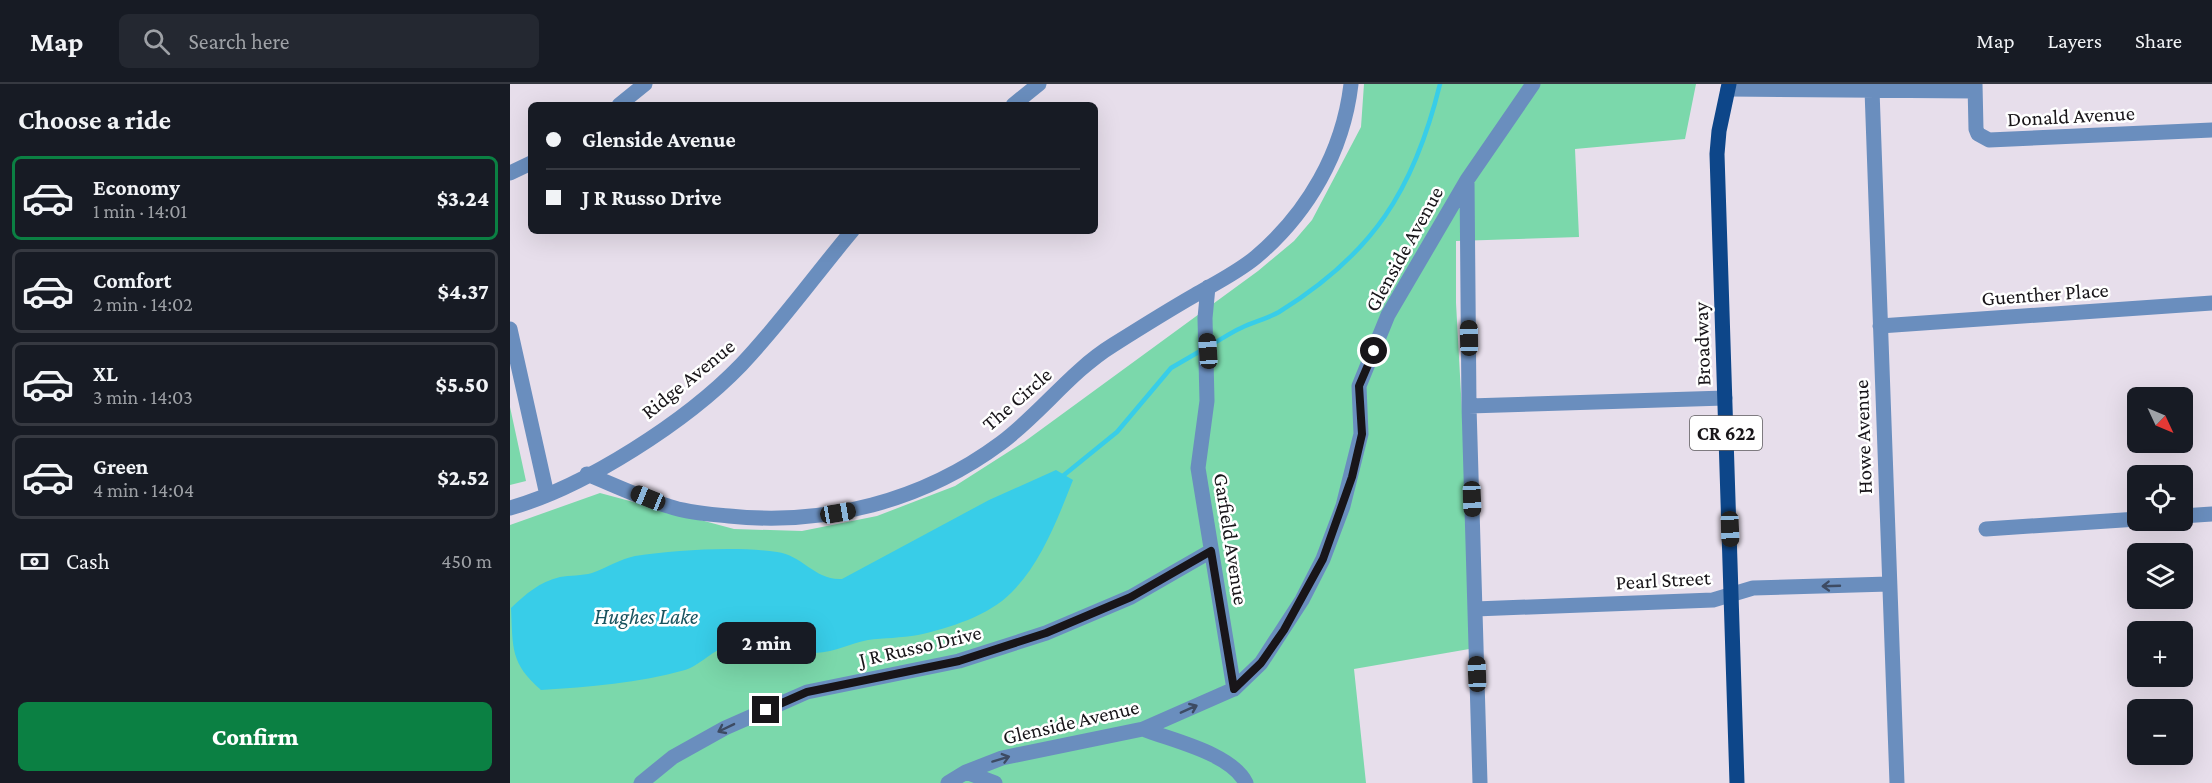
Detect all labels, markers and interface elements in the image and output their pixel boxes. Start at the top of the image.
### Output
search box [119,14,539,68]
icon: search [140,25,173,58]
text: Map [30,26,83,57]
text: Search here [188,29,289,54]
text: Map [1976,29,2015,53]
text: Layers [2048,29,2102,53]
text: Share [2135,29,2182,53]
street label: Donald Avenue [2007,101,2135,131]
text: Choose a ride [18,105,171,135]
text: Glenside Avenue [582,127,736,152]
icon: car [21,171,75,225]
text: Economy [93,175,180,200]
street label: Glenside Avenue [1360,182,1448,316]
text: J R Russo Drive [582,185,721,210]
text: $3.24 [437,186,489,211]
text: 1 min · 14:01 [93,200,187,222]
icon: car [21,264,75,318]
text: Comfort [93,268,171,293]
street label: Guenther Place [1981,278,2109,310]
text: $4.37 [438,279,489,304]
text: 2 min · 14:02 [93,293,193,315]
street label: Broadway [1689,301,1715,387]
car [1460,320,1478,356]
car [1198,332,1218,370]
street label: Ridge Avenue [636,334,740,424]
route start [1360,337,1387,364]
icon: car [21,357,75,411]
text: XL [93,361,118,386]
street label: The Circle [977,362,1057,436]
text: $5.50 [436,372,489,397]
street label: Howe Avenue [1849,379,1877,495]
text: 3 min · 14:03 [93,386,193,408]
north arrow [2127,387,2193,453]
map controls [2127,387,2193,765]
road number: CR 622 [1690,416,1762,450]
icon: car [21,450,75,504]
text: Green [93,454,149,479]
text: $2.52 [437,465,489,490]
button: locate [2127,465,2193,531]
street label: Garfield Avenue [1209,471,1253,607]
text: 4 min · 14:04 [93,479,194,501]
car [1462,481,1482,517]
car [628,483,668,513]
car [819,501,857,525]
car [1720,511,1740,547]
button: layers [2127,543,2193,609]
icon: cash [18,545,51,578]
text: Cash [66,549,110,574]
text: 450 m [441,550,492,572]
street label: Pearl Street [1615,565,1712,594]
one-way arrow [1821,580,1841,591]
water label: Hughes Lake [594,604,699,629]
street label: J R Russo Drive [854,620,984,672]
button: + [2127,621,2193,687]
callout: 2 min [716,623,816,665]
text: 2 min [742,632,791,654]
car [1467,656,1487,692]
street label: Glenside Avenue [1001,695,1141,749]
route end [752,696,779,723]
button: − [2127,699,2193,765]
button: Confirm [18,702,492,771]
one-way arrow [1179,703,1197,715]
one-way arrow [717,723,735,735]
one-way arrow [991,753,1010,764]

